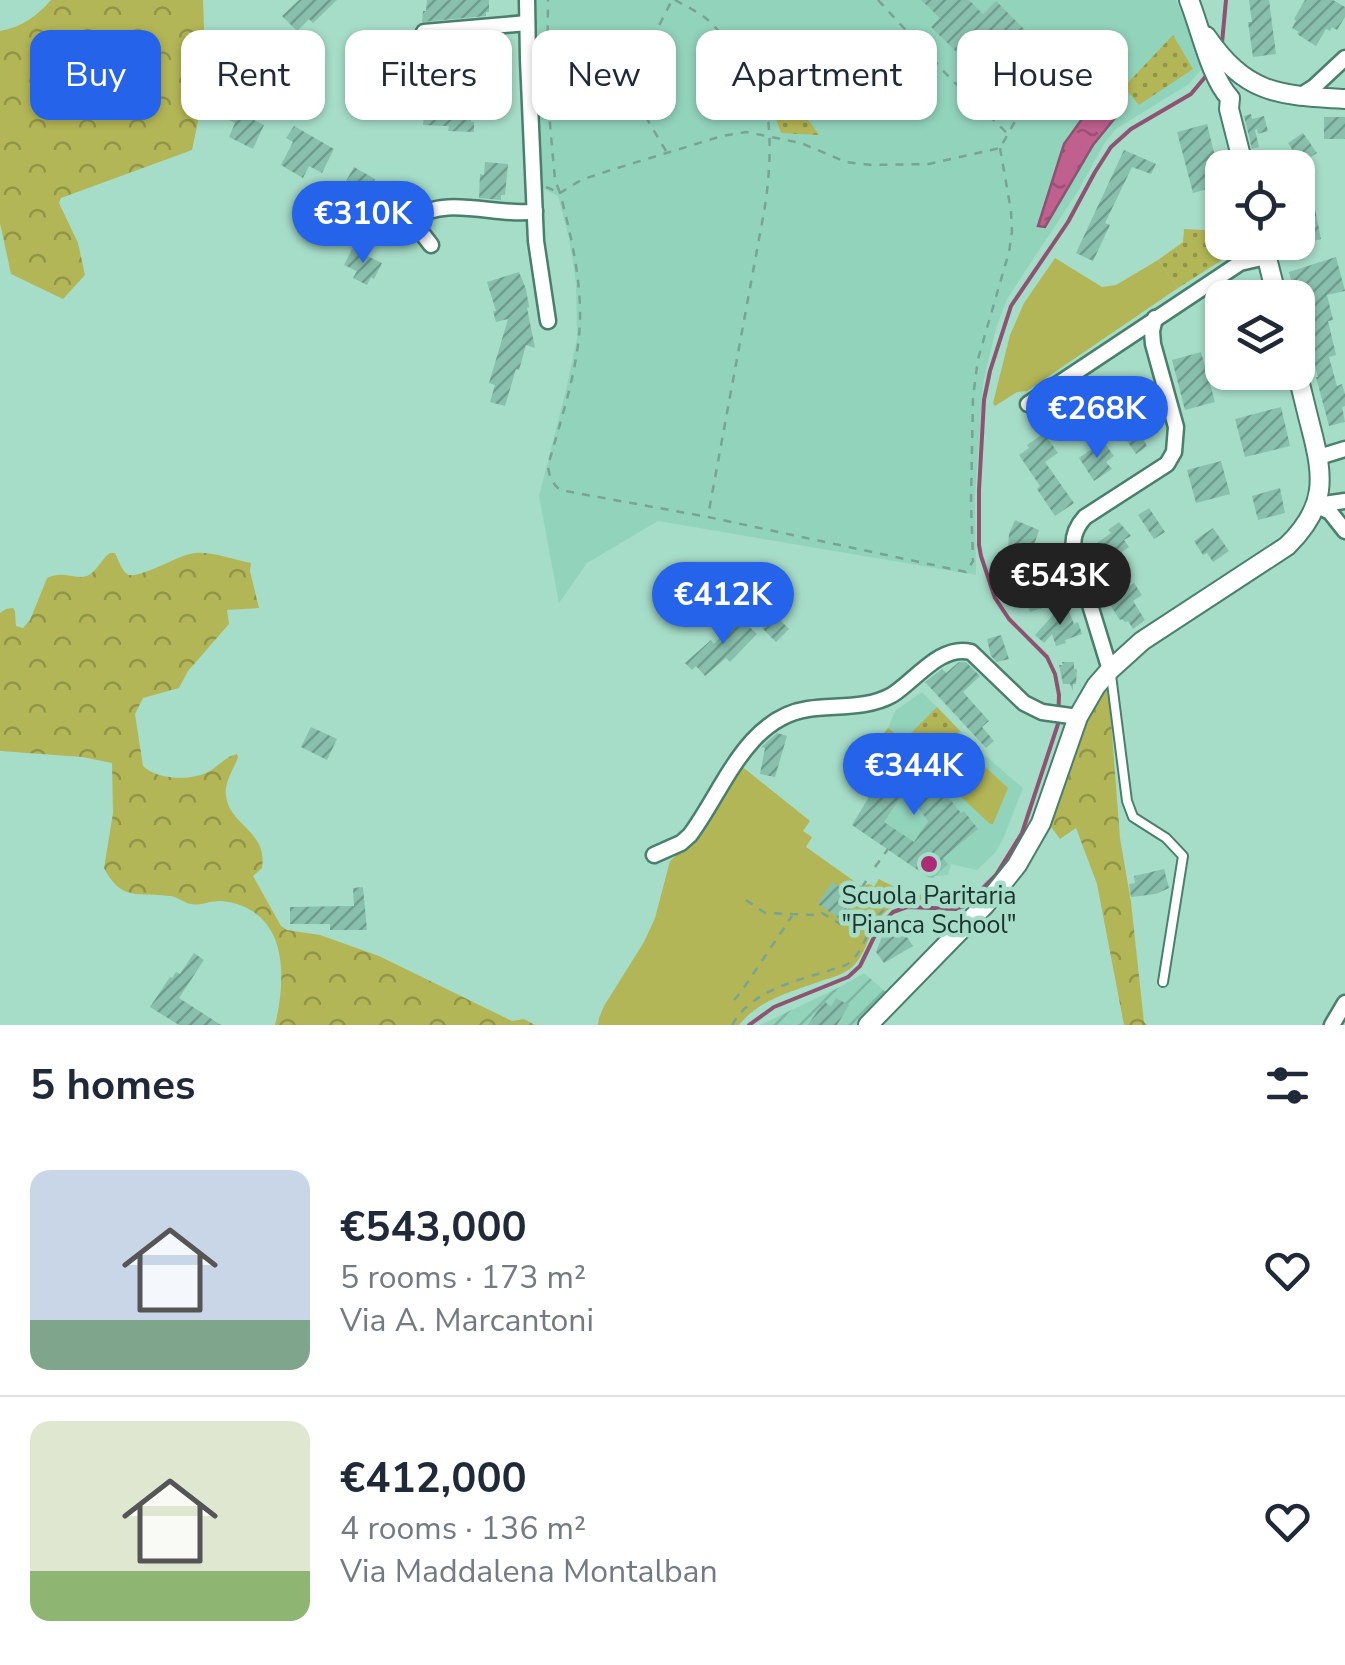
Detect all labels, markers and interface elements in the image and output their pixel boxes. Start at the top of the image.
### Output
chip: Buy [30,30,161,120]
chip: Rent [181,30,325,120]
chip: Filters [345,30,512,120]
chip: New [532,30,676,120]
chip: Apartment [696,30,937,120]
chip: House [957,30,1128,120]
map controls [1205,150,1315,390]
button: locate [1205,150,1315,260]
pin: €310K [293,181,433,266]
text: €310K [314,192,412,235]
button: layers [1205,280,1315,390]
pin: €268K [1027,376,1167,461]
text: €268K [1048,387,1146,430]
pin: €543K [990,543,1130,628]
text: €543K [1011,554,1109,597]
pin: €412K [653,562,793,647]
text: €412K [674,573,772,616]
pin: €344K [844,733,984,818]
text: €344K [865,744,963,787]
marker: Scuola Paritaria "Pianca School" [918,853,940,875]
place label: Scuola Paritaria "Pianca School" [841,879,1017,942]
text: 5 homes [30,1057,195,1114]
icon: filters [1260,1058,1315,1113]
text: €543,000 [340,1199,527,1256]
icon: home [110,1210,230,1330]
icon: heart [1260,1243,1315,1298]
text: 5 rooms · 173 m² [340,1256,586,1299]
text: Via A. Marcantoni [340,1299,594,1342]
text: €412,000 [340,1450,527,1507]
icon: home [110,1461,230,1581]
icon: heart [1260,1494,1315,1549]
text: 4 rooms · 136 m² [340,1507,586,1550]
text: Via Maddalena Montalban [340,1550,718,1593]

